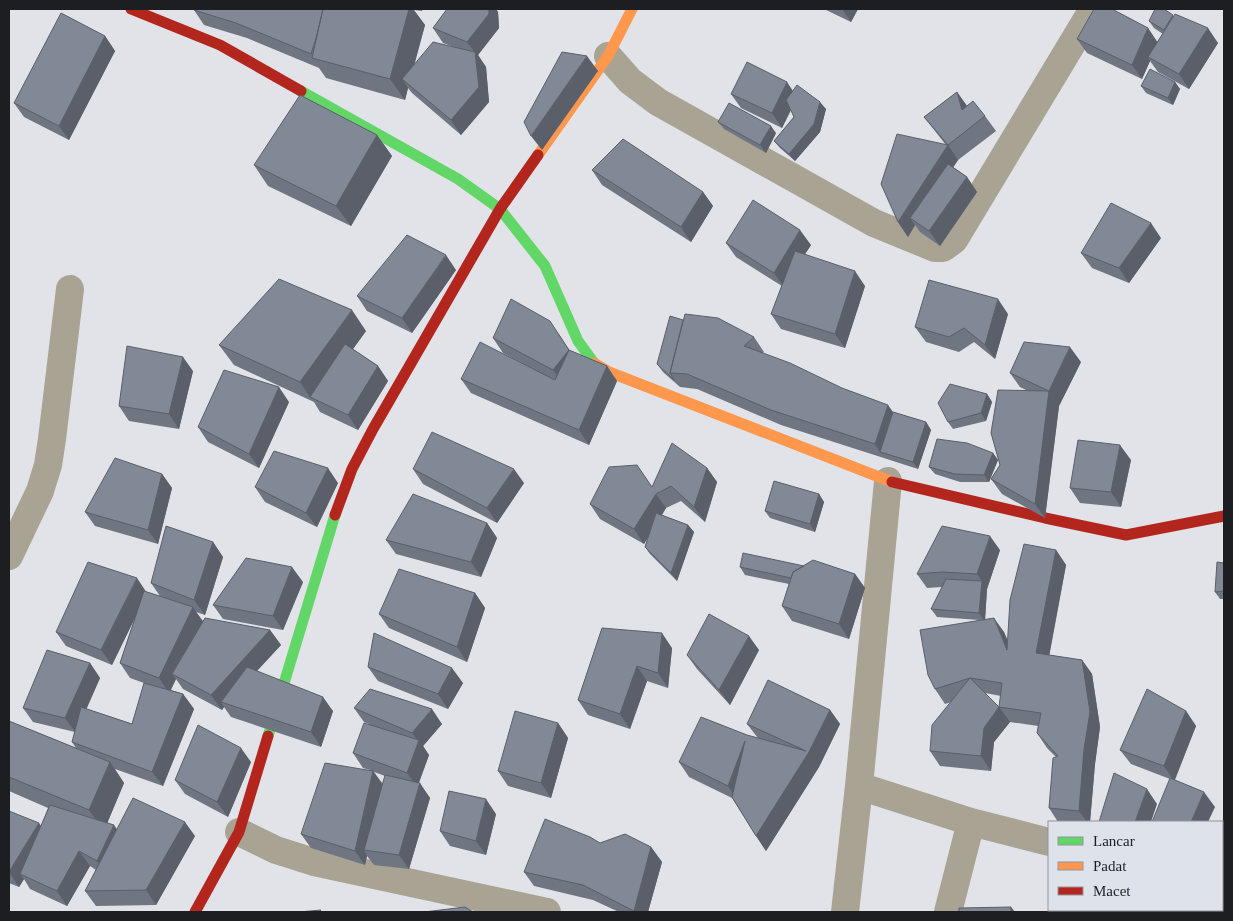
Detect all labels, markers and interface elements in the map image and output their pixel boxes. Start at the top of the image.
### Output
legend [1048,821,1223,911]
text: Lancar [1093,833,1135,849]
text: Padat [1093,858,1127,874]
text: Macet [1093,883,1131,899]

